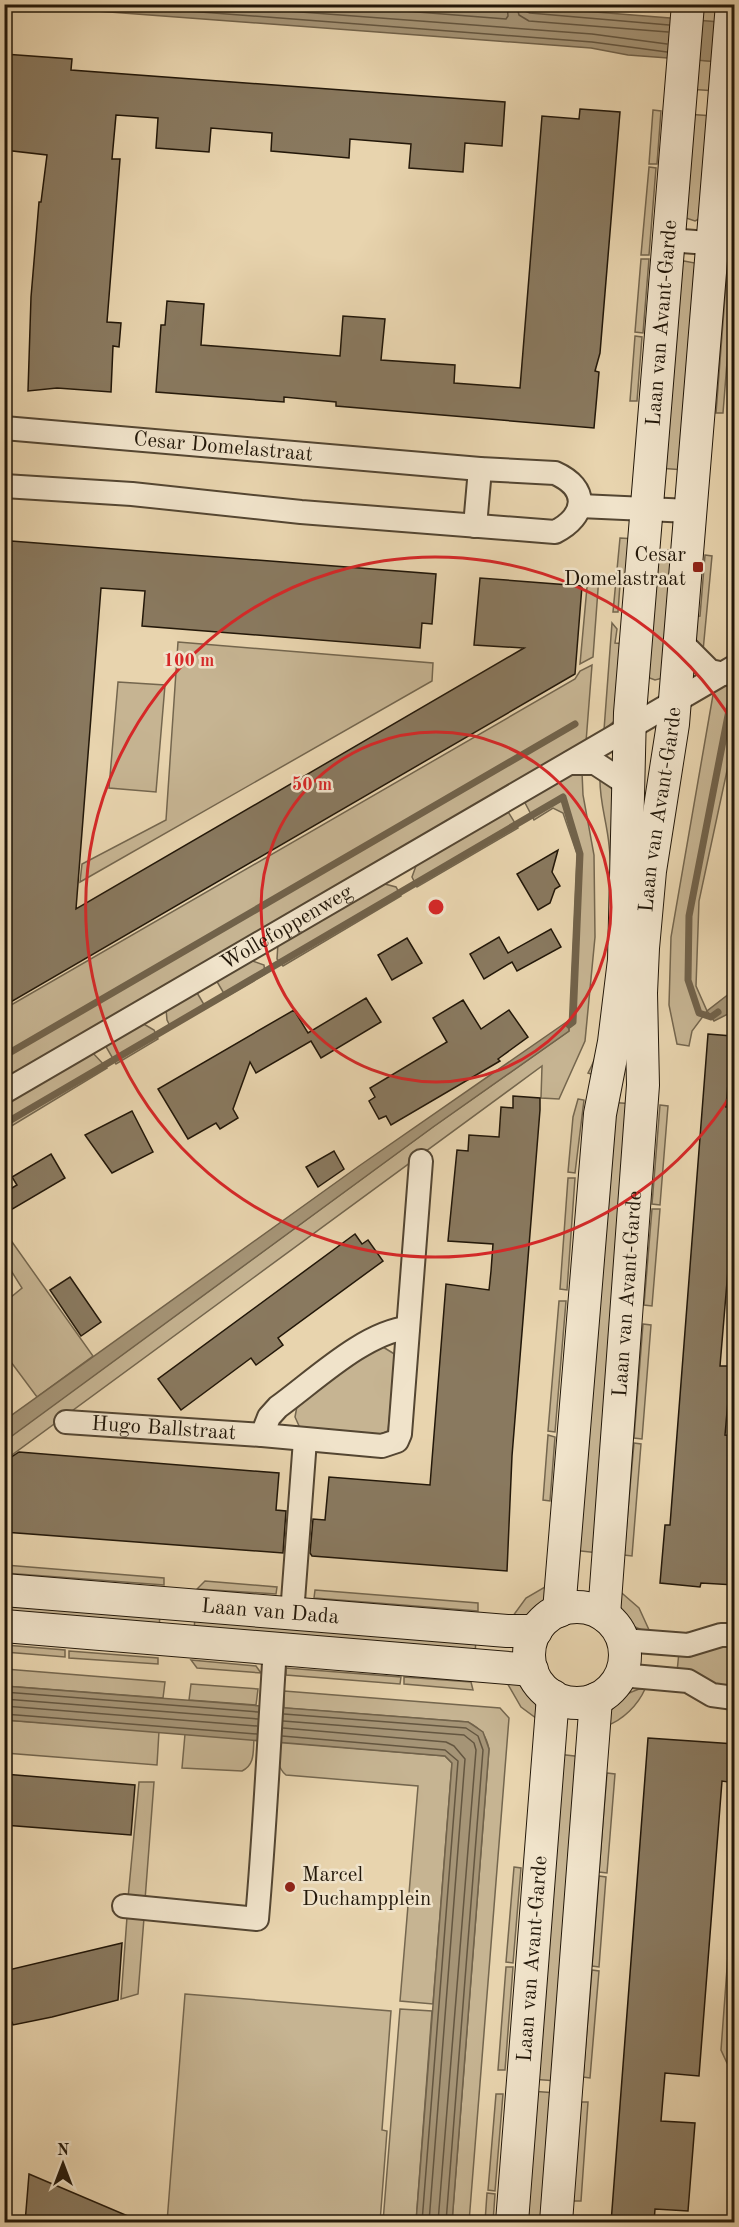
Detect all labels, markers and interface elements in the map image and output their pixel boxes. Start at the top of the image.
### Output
street label: Laan van Avant-Garde [643,219,681,427]
street label: Cesar Domelastraat [133,429,314,465]
place label: Cesar Domelastraat [564,545,686,590]
marker: Cesar Domelastraat [691,560,705,574]
text: 100 m [164,652,214,670]
street label: Laan van Avant-Garde [636,706,685,913]
text: 50 m [292,776,332,794]
street label: Wollefoppenweg [217,881,357,974]
centre of rings [426,897,446,917]
street label: Laan van Avant-Garde [610,1190,646,1398]
street label: Hugo Ballstraat [91,1413,237,1444]
street label: Laan van Dada [200,1596,340,1628]
street label: Laan van Avant-Garde [514,1855,551,2063]
place label: Marcel Duchampplein [302,1865,431,1910]
marker: Marcel Duchampplein [283,1880,297,1894]
north arrow [33,2134,93,2194]
text: N [57,2143,70,2159]

